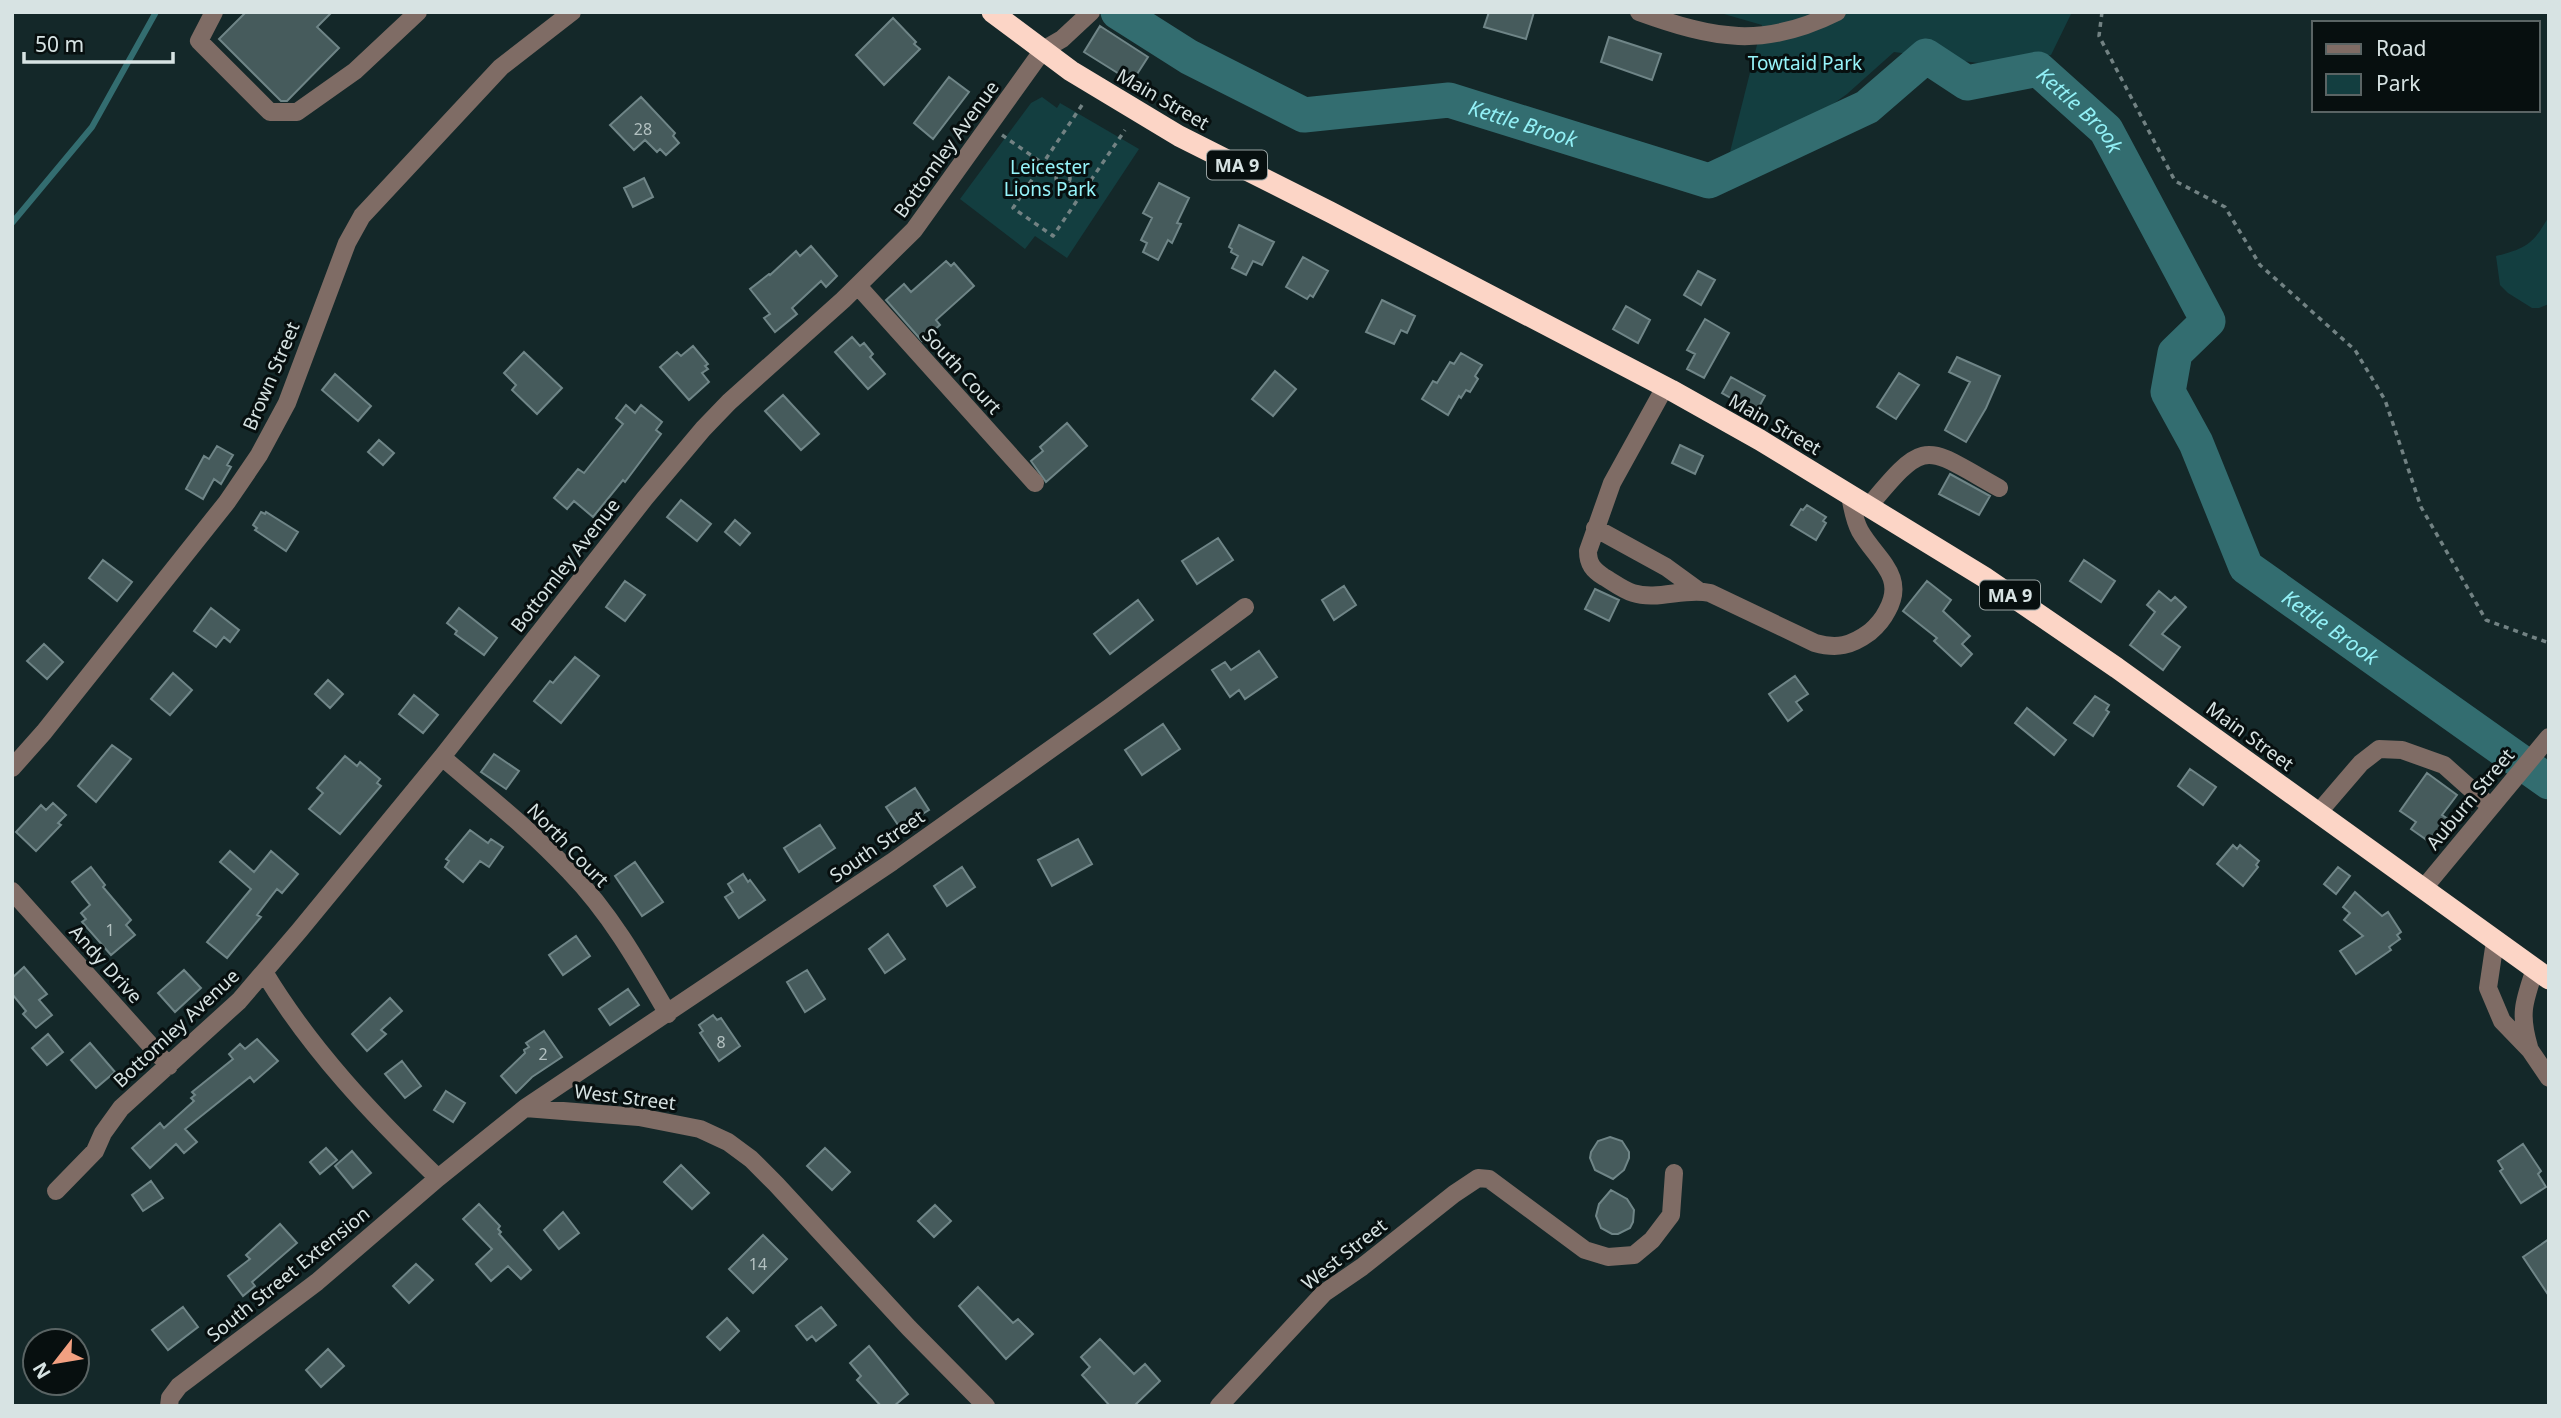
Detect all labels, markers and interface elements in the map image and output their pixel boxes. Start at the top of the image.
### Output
scale bar [24,21,173,65]
legend [2312,21,2540,112]
text: 50 m [35,30,84,58]
text: Road [2376,34,2426,62]
park label: Towtaid Park [1748,50,1862,76]
water label: Kettle Brook [2031,61,2130,159]
street label: Main Street [1112,62,1214,136]
text: Park [2376,69,2421,97]
street label: Bottomley Avenue [887,75,1005,223]
water label: Kettle Brook [1465,93,1582,154]
house number: 28 [634,118,652,140]
road number: MA 9 [1207,150,1267,180]
park label: Leicester Lions Park [1004,154,1096,202]
street label: Brown Street [236,318,306,434]
street label: South Court [916,322,1008,420]
street label: Main Street [1724,387,1826,461]
street label: Bottomley Avenue [504,493,626,637]
road number: MA 9 [1980,580,2040,610]
water label: Kettle Brook [2277,583,2386,672]
street label: Main Street [2201,695,2299,777]
street label: Auburn Street [2420,743,2520,855]
street label: North Court [521,797,615,893]
street label: South Street [824,804,930,888]
street label: Andy Drive [64,919,148,1009]
house number: 1 [105,919,115,941]
street label: Bottomley Avenue [107,963,245,1093]
house number: 8 [716,1031,726,1053]
house number: 2 [538,1043,548,1065]
street label: West Street [573,1078,677,1116]
street label: South Street Extension [201,1200,375,1348]
street label: West Street [1296,1212,1392,1296]
house number: 14 [749,1253,767,1275]
north arrow [21,1327,91,1397]
text: N [26,1357,57,1384]

